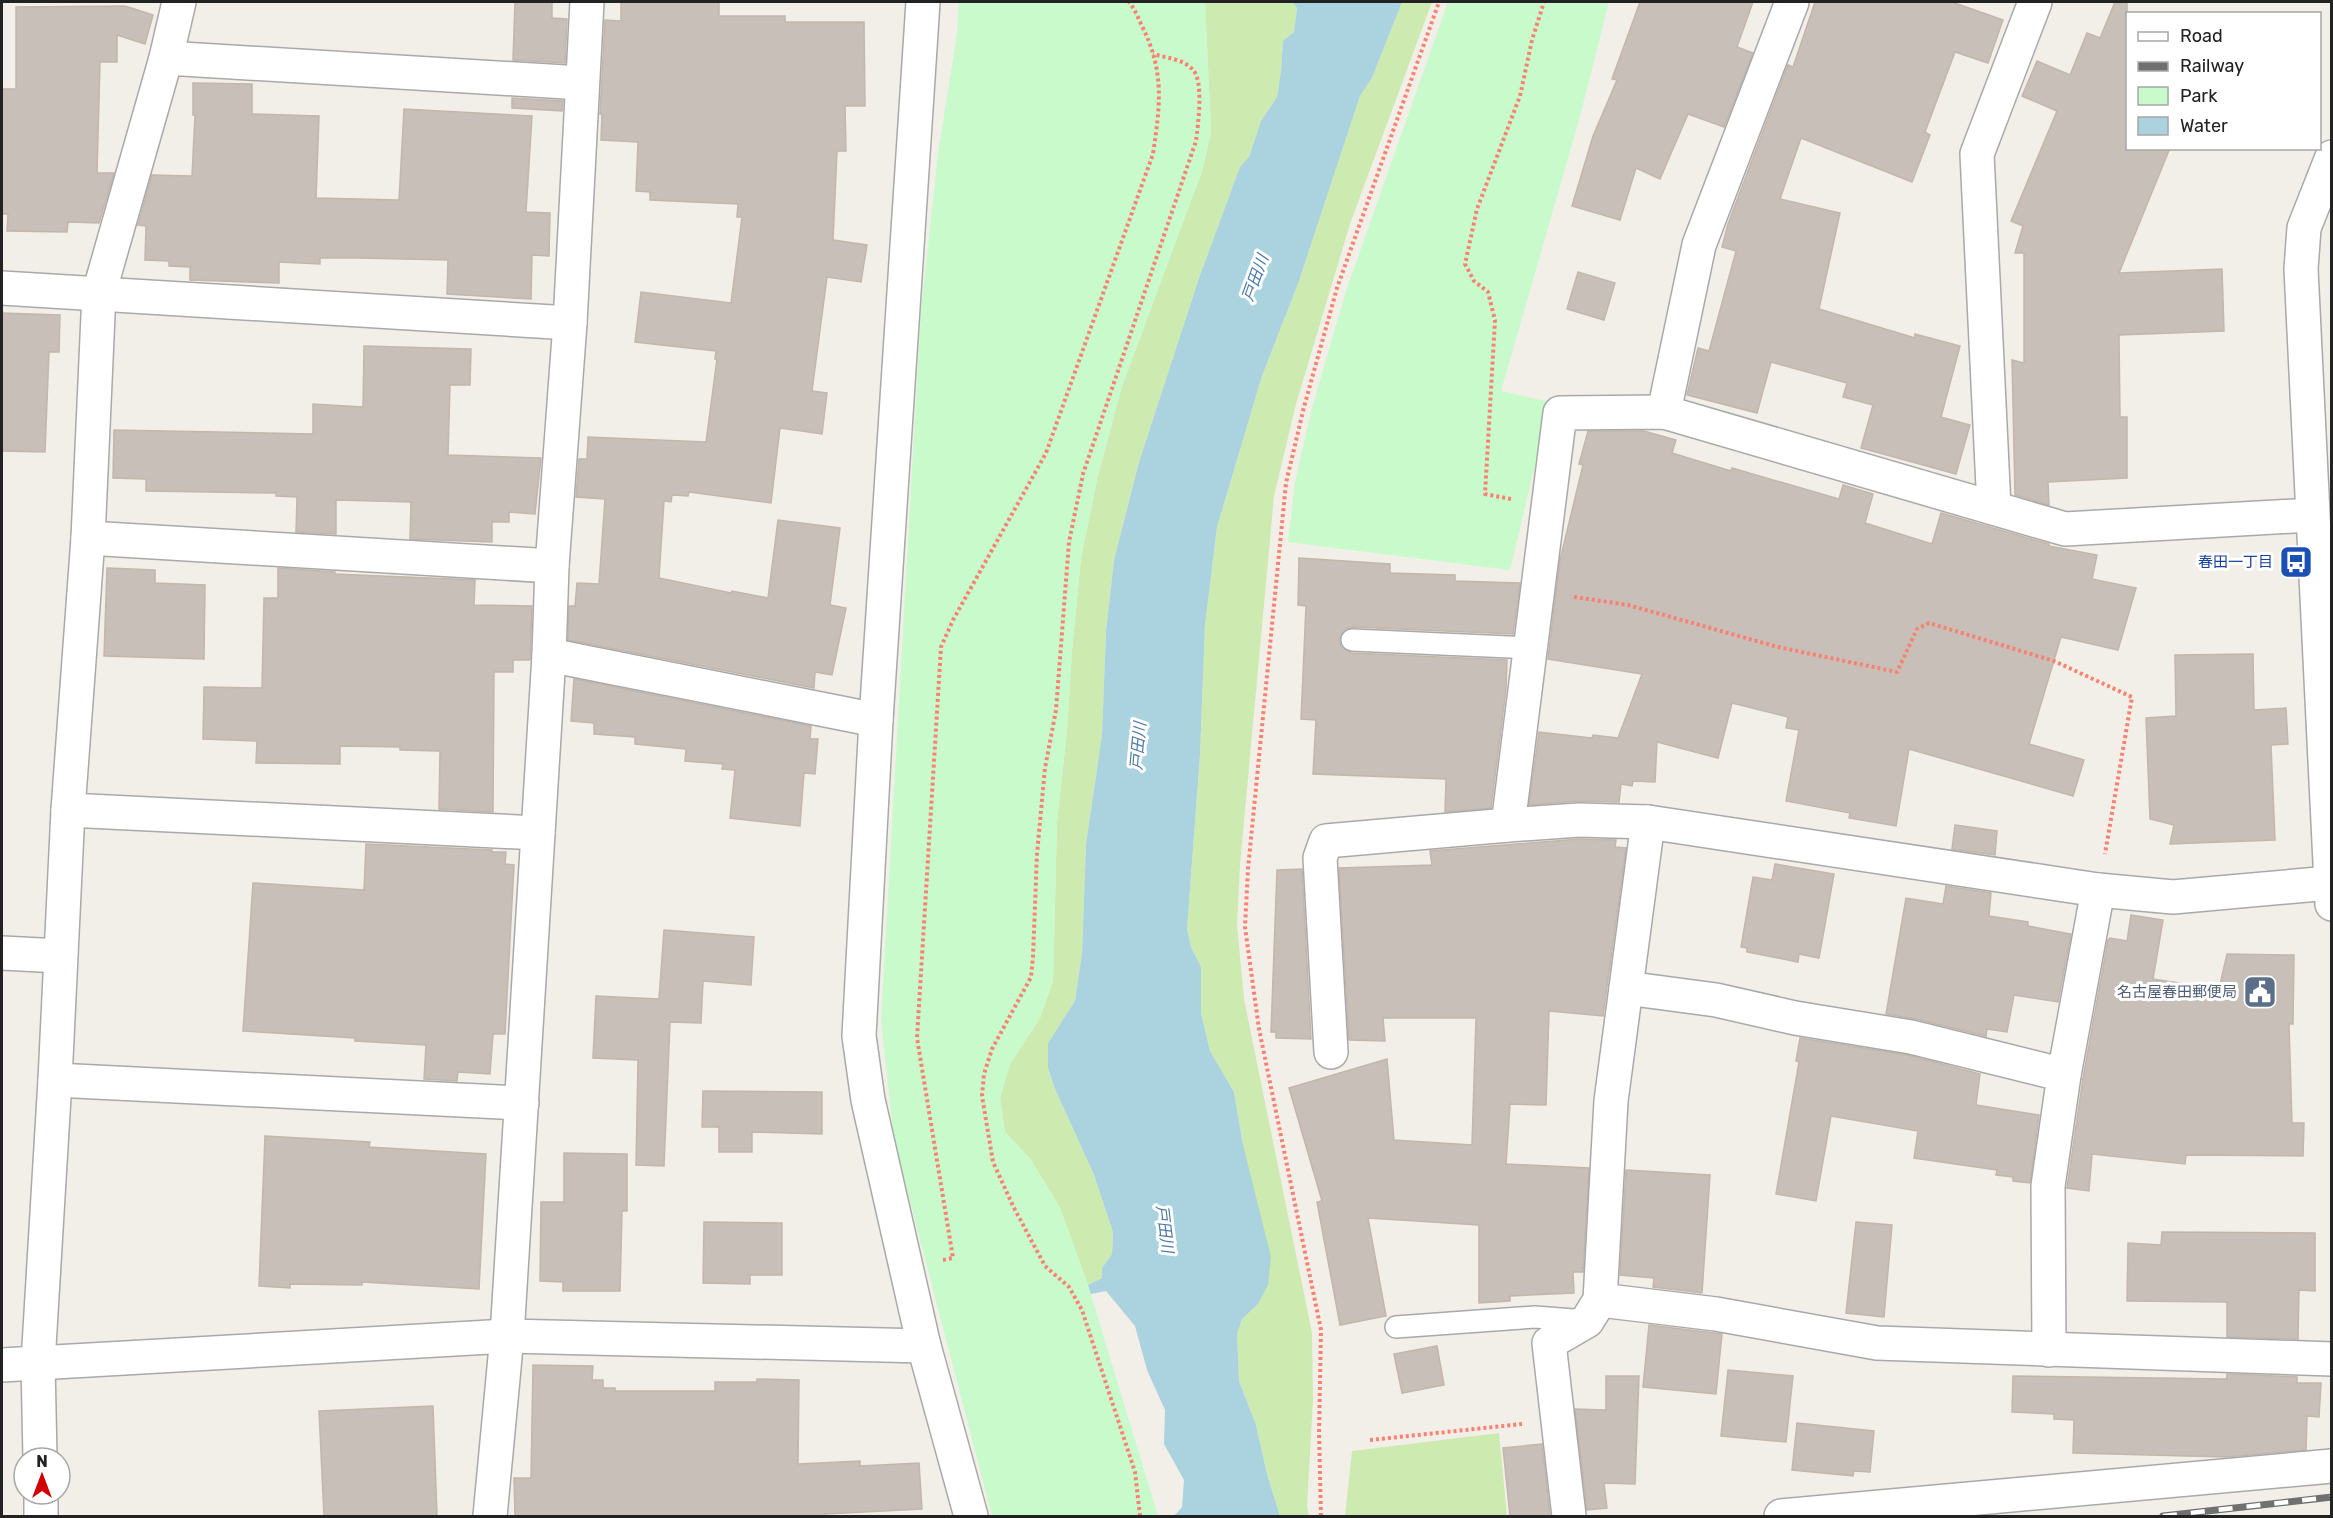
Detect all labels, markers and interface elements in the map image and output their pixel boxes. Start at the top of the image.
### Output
legend [2126,12,2321,150]
text: Road [2180,25,2223,47]
text: Railway [2180,55,2244,77]
text: Park [2180,85,2218,107]
text: Water [2180,115,2228,137]
water label: 戸田川 [1238,250,1273,304]
bus stop icon: 春田一丁目 [2278,544,2314,580]
place label: 春田一丁目 [2198,553,2273,571]
water label: 戸田川 [1126,719,1150,771]
public building icon: 名古屋春田郵便局 [2242,974,2278,1010]
place label: 名古屋春田郵便局 [2117,983,2237,1001]
water label: 戸田川 [1153,1204,1178,1256]
north arrow [12,1446,72,1506]
text: N [36,1452,48,1471]

